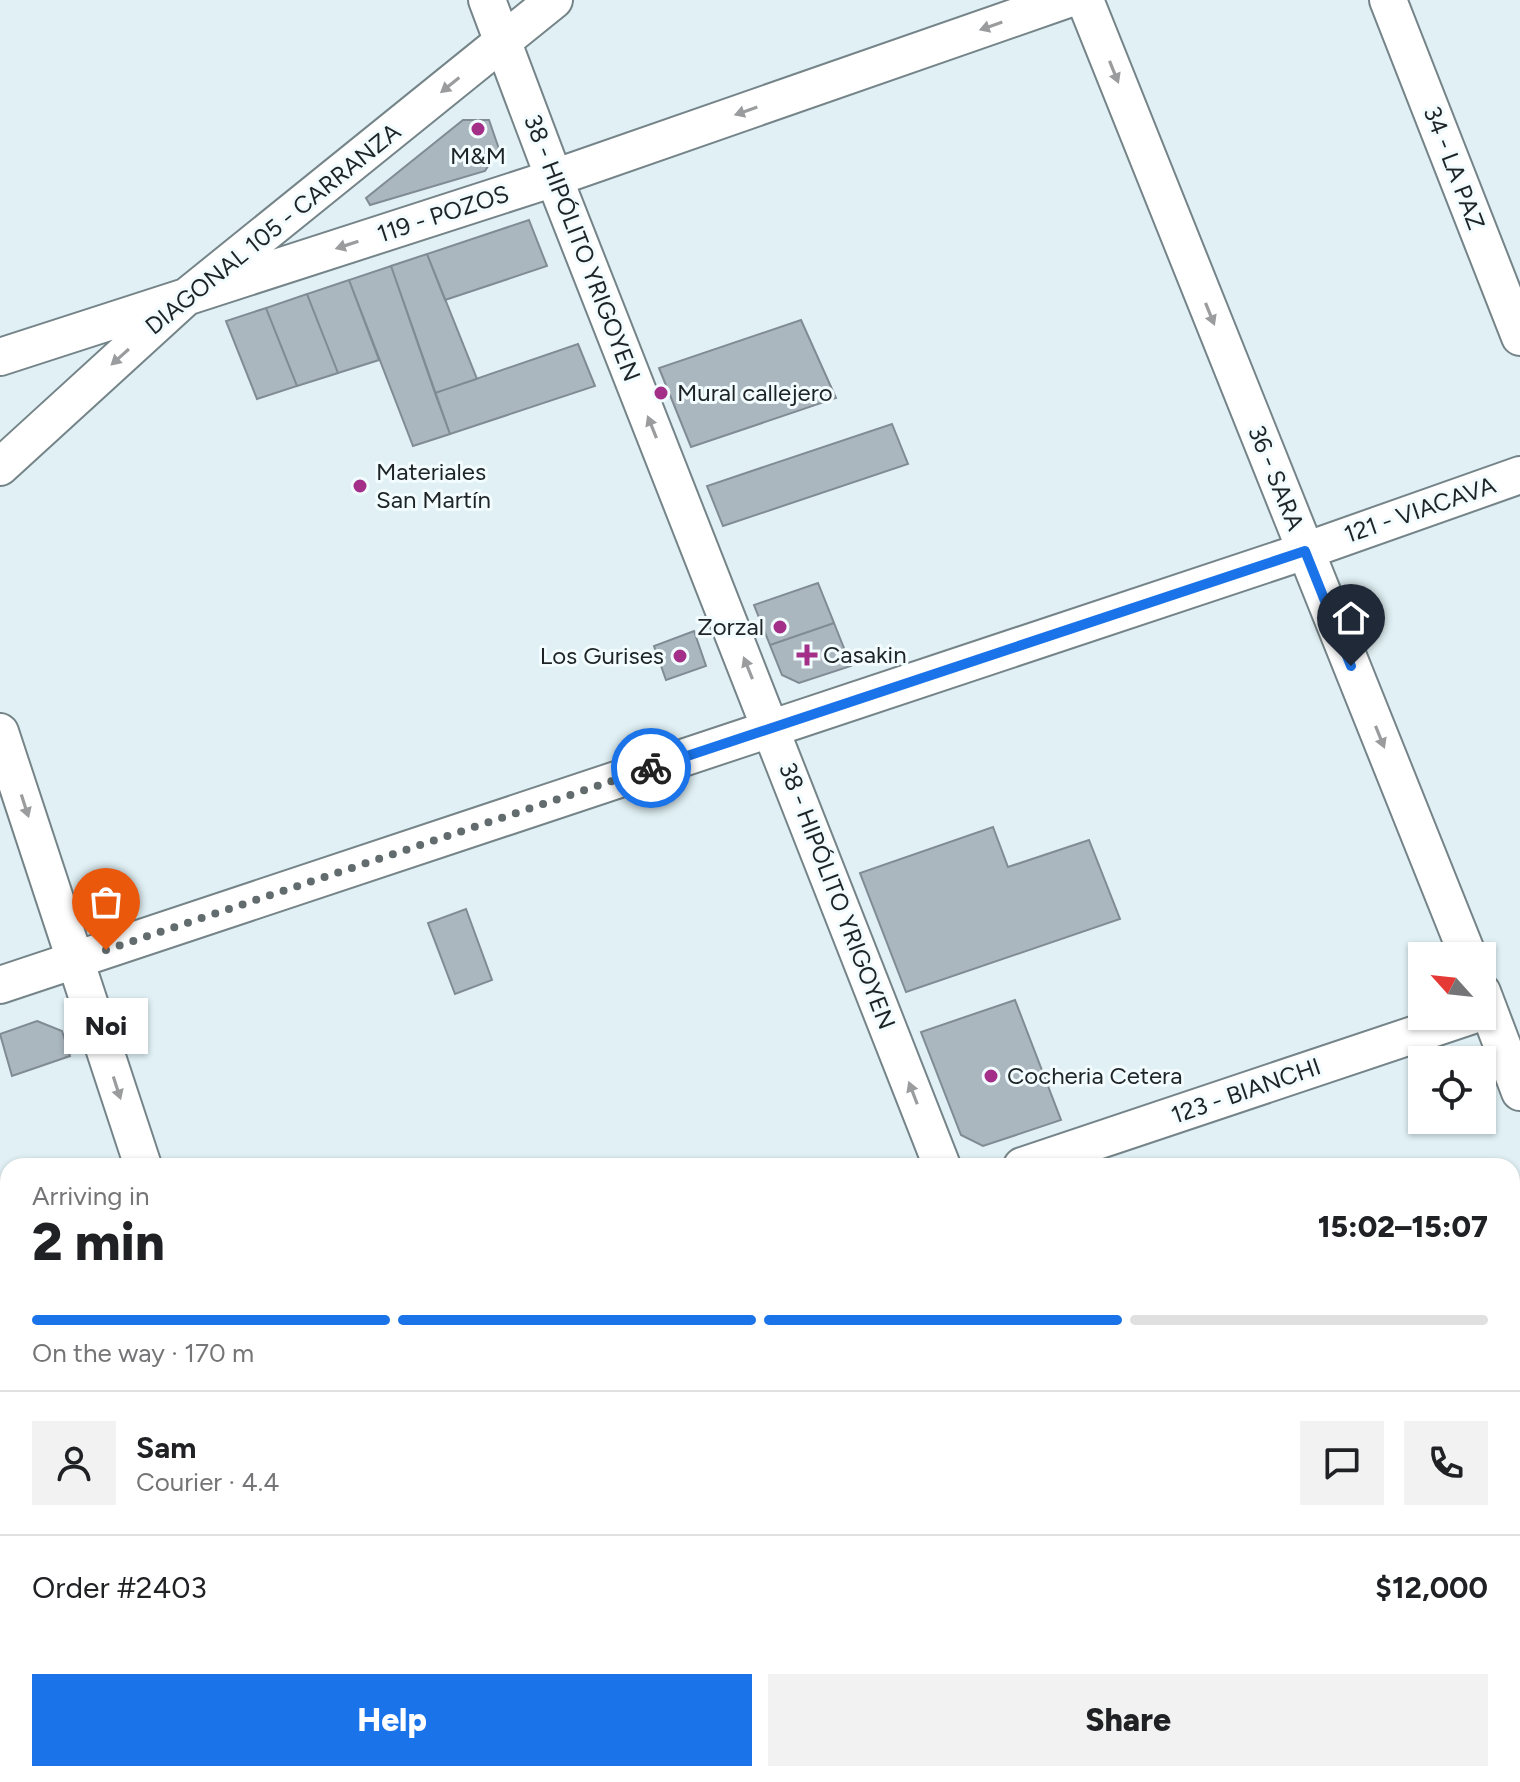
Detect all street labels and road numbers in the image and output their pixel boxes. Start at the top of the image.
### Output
street label: 34 - LA PAZ [1418,102,1491,234]
street label: 38 - HIPÓLITO YRIGOYEN [518,110,647,385]
street label: DIAGONAL 105 - CARRANZA [139,116,407,341]
street label: 119 - POZOS [373,179,512,248]
street label: 36 - SARA [1242,421,1311,535]
street label: 121 - VIACAVA [1340,470,1500,549]
street label: 38 - HIPÓLITO YRIGOYEN [773,758,902,1033]
street label: 123 - BIANCHI [1167,1051,1324,1130]

